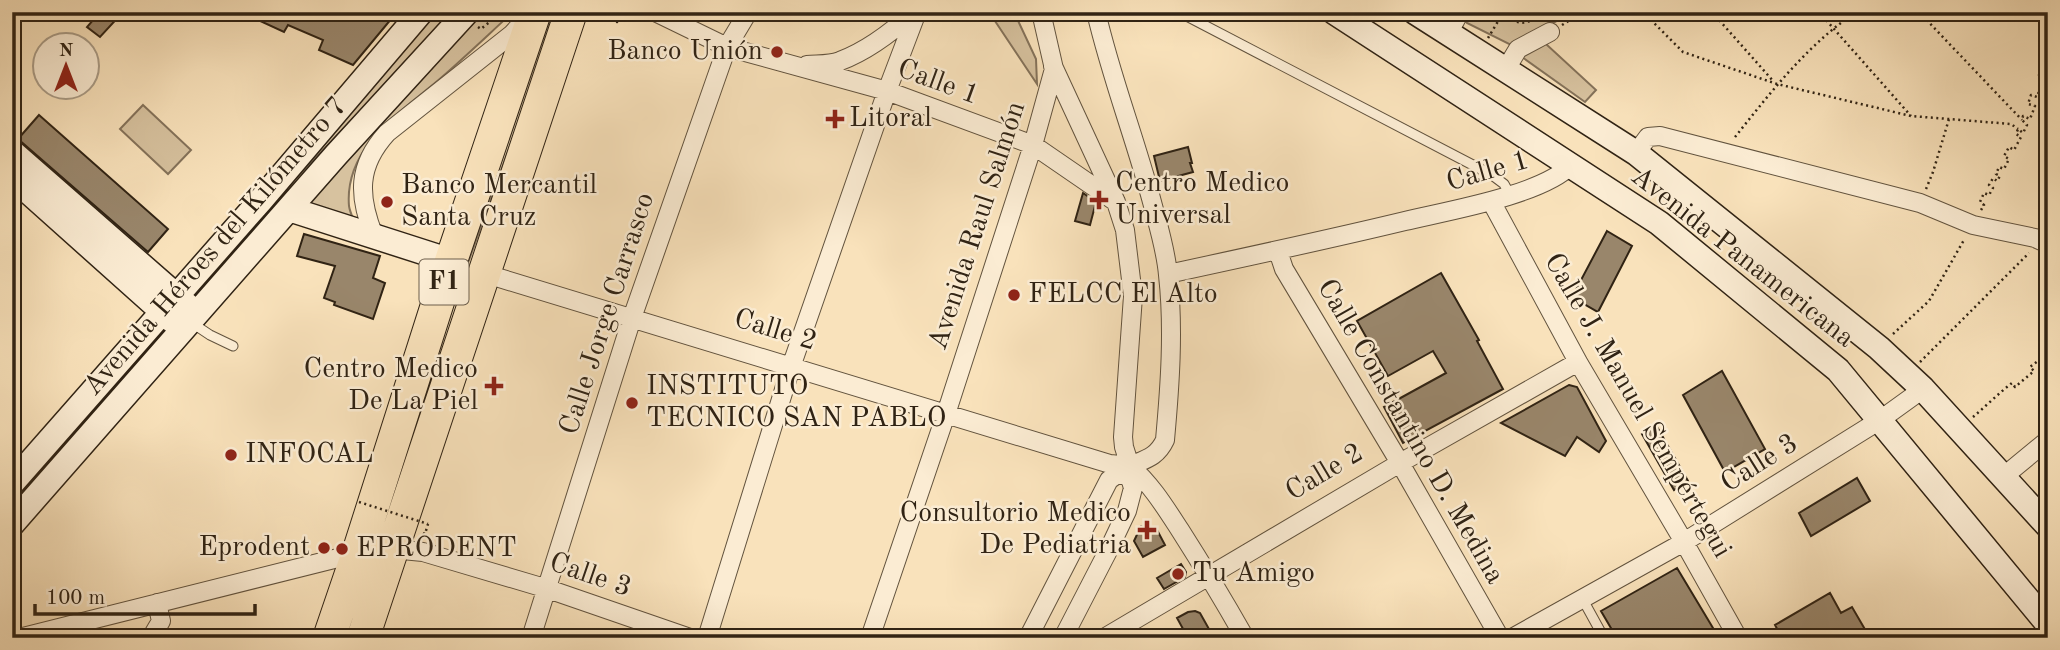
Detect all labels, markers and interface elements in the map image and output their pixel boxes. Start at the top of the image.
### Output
north arrow [32,32,102,102]
place label: Banco Unión [607,38,763,66]
text: N [59,42,74,61]
marker: Banco Unión [769,44,785,60]
street label: Calle 1 [893,55,983,111]
street label: Avenida Héroes del Kilómetro 7 [79,92,353,402]
street label: Avenida Raul Salmón [925,98,1031,354]
place label: Litoral [849,105,932,133]
marker: Litoral [827,111,843,127]
street label: Calle 1 [1443,147,1533,197]
street label: Avenida Panamericana [1625,162,1859,354]
place label: Centro Medico Universal [1115,170,1289,230]
place label: Banco Mercantil Santa Cruz [401,172,597,232]
street label: Calle Jorge Carrasco [556,190,660,438]
marker: Centro Medico Universal [1089,190,1109,210]
marker: Banco Mercantil Santa Cruz [379,194,395,210]
street label: Calle J. Manuel Sempértegui [1538,249,1736,563]
road number: F1 [420,260,468,304]
street label: Calle Constantino D. Medina [1311,275,1509,589]
place label: FELCC El Alto [1028,281,1218,309]
marker: FELCC El Alto [1006,287,1022,303]
street label: Calle 2 [730,305,820,357]
place label: Centro Medico De La Piel [304,356,478,416]
place label: INSTITUTO TECNICO SAN PABLO [646,373,946,433]
marker: Centro Medico De La Piel [484,376,504,396]
marker: INSTITUTO TECNICO SAN PABLO [624,395,640,411]
street label: Calle 3 [1717,430,1803,498]
street label: Calle 2 [1281,439,1369,507]
place label: INFOCAL [245,441,374,469]
marker: INFOCAL [223,447,239,463]
place label: Consultorio Medico De Pediatria [899,500,1131,560]
marker: Consultorio Medico De Pediatria [1137,520,1157,540]
place label: Eprodent [198,534,310,562]
place label: EPRODENT [356,535,517,563]
marker: Eprodent [316,540,332,556]
marker: EPRODENT [334,541,350,557]
street label: Calle 3 [545,549,635,603]
place label: Tu Amigo [1192,560,1315,588]
marker: Tu Amigo [1170,566,1186,582]
scale bar [35,573,256,617]
text: 100 m [46,588,105,609]

